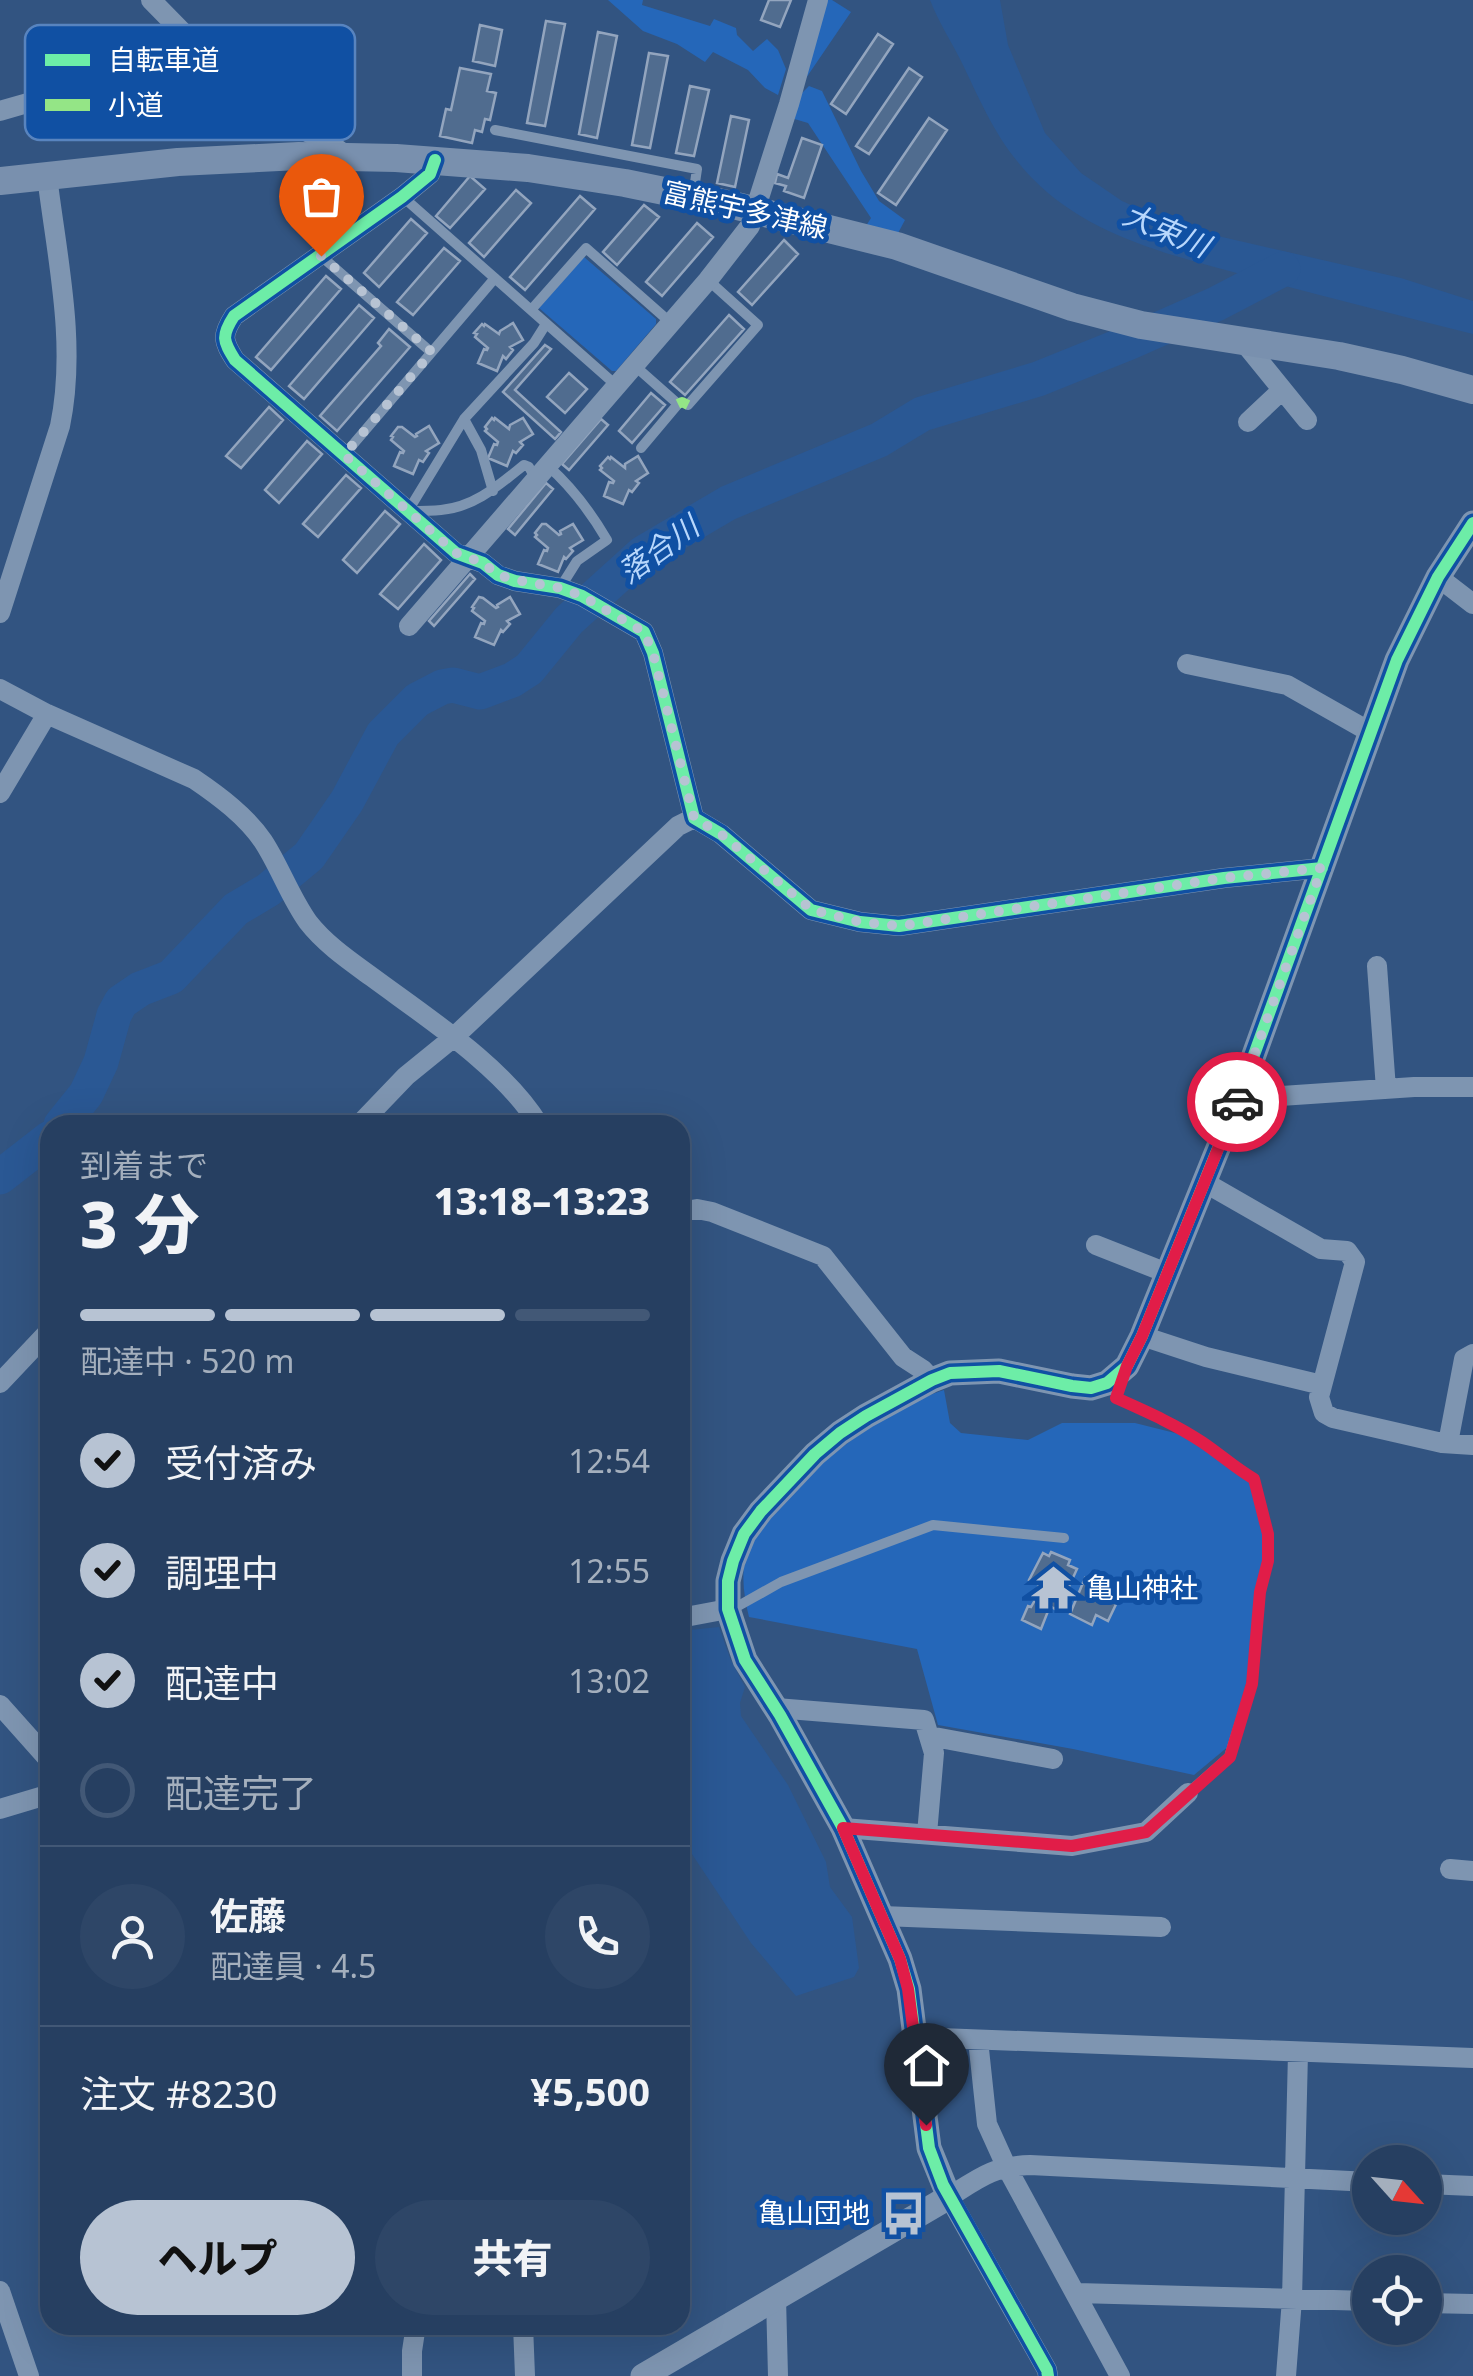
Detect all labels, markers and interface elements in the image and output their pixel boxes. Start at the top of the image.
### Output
legend [25,25,355,140]
text: 自転車道 [108,40,220,78]
text: 小道 [108,85,164,123]
pin [279,154,364,257]
icon: bag [294,169,349,224]
street label: 富熊宇多津線 [659,172,831,246]
water label: 大束川 [1117,193,1219,267]
water label: 落合川 [610,504,709,592]
courier [1187,1052,1287,1152]
icon: car [1210,1075,1265,1130]
text: 到着まで [80,1143,208,1186]
text: 13:18–13:23 [434,1174,650,1226]
text: 3 分 [80,1179,199,1267]
text: 配達中 · 520 m [80,1339,294,1382]
icon: check [80,1433,135,1488]
text: 受付済み [165,1436,317,1488]
text: 12:54 [568,1439,650,1482]
icon: check [80,1543,135,1598]
text: 調理中 [165,1546,279,1598]
text: 12:55 [568,1549,650,1592]
temple icon: 亀山神社 [1029,1564,1077,1612]
place label: 亀山神社 [1086,1568,1198,1606]
icon: check [80,1653,135,1708]
text: 配達中 [165,1656,279,1708]
text: 13:02 [568,1659,650,1702]
text: 配達完了 [165,1766,317,1818]
button: person [80,1884,185,1989]
button: phone [545,1884,650,1989]
text: 佐藤 [210,1889,286,1941]
text: 配達員 · 4.5 [210,1944,376,1987]
pin [884,2023,969,2126]
icon: home [899,2038,954,2093]
text: ¥5,500 [530,2065,650,2117]
text: 注文 #8230 [80,2067,277,2119]
north arrow [1352,2145,1442,2235]
map controls [1352,2145,1442,2345]
bus stop icon: 亀山団地 [879,2189,927,2237]
place label: 亀山団地 [758,2193,870,2231]
button: ヘルプ [80,2200,355,2315]
button: 共有 [375,2200,650,2315]
button: locate [1352,2255,1442,2345]

